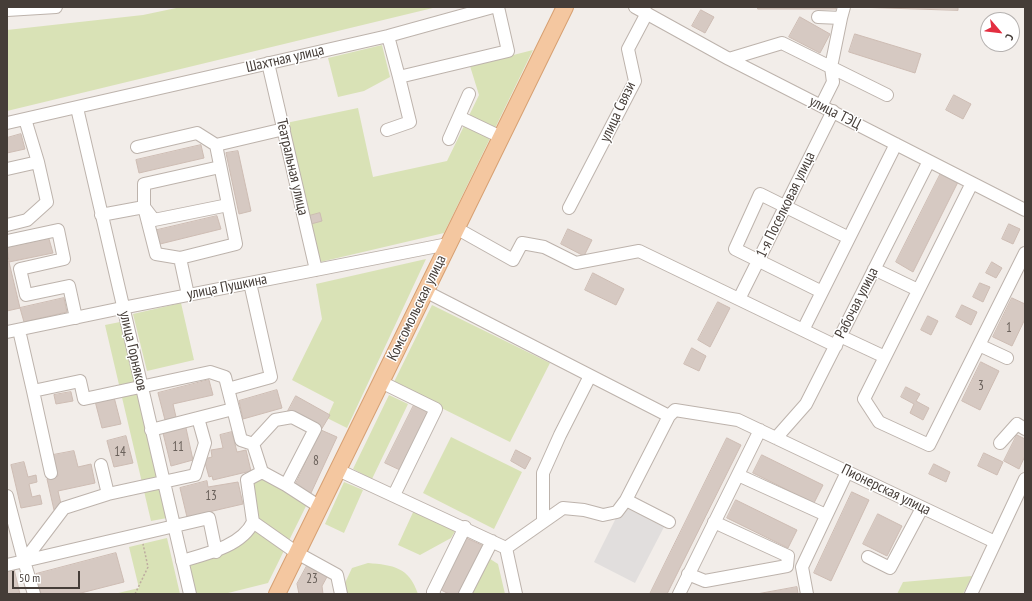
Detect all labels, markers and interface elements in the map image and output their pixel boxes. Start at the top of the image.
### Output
north arrow [980,12,1020,52]
text: С [1002,32,1017,43]
street label: Шахтная улица [244,41,326,77]
street label: улица Связи [596,79,640,145]
street label: улица ТЭЦ [806,92,864,134]
street label: Театральная улица [272,117,312,217]
street label: 1-я Поселковая улица [753,149,819,261]
street label: Комсомольская улица [384,252,450,364]
street label: Рабочая улица [831,265,883,341]
street label: улица Пушкина [185,270,269,304]
street label: улица Горняков [115,309,151,393]
house number: 1 [1006,320,1012,336]
house number: 3 [978,378,984,394]
house number: 11 [172,439,184,455]
house number: 14 [114,444,126,460]
house number: 8 [313,453,319,469]
street label: Пионерская улица [838,461,934,519]
house number: 13 [205,488,217,504]
scale bar [14,563,82,589]
text: 50 m [19,570,40,585]
house number: 23 [306,571,318,587]

